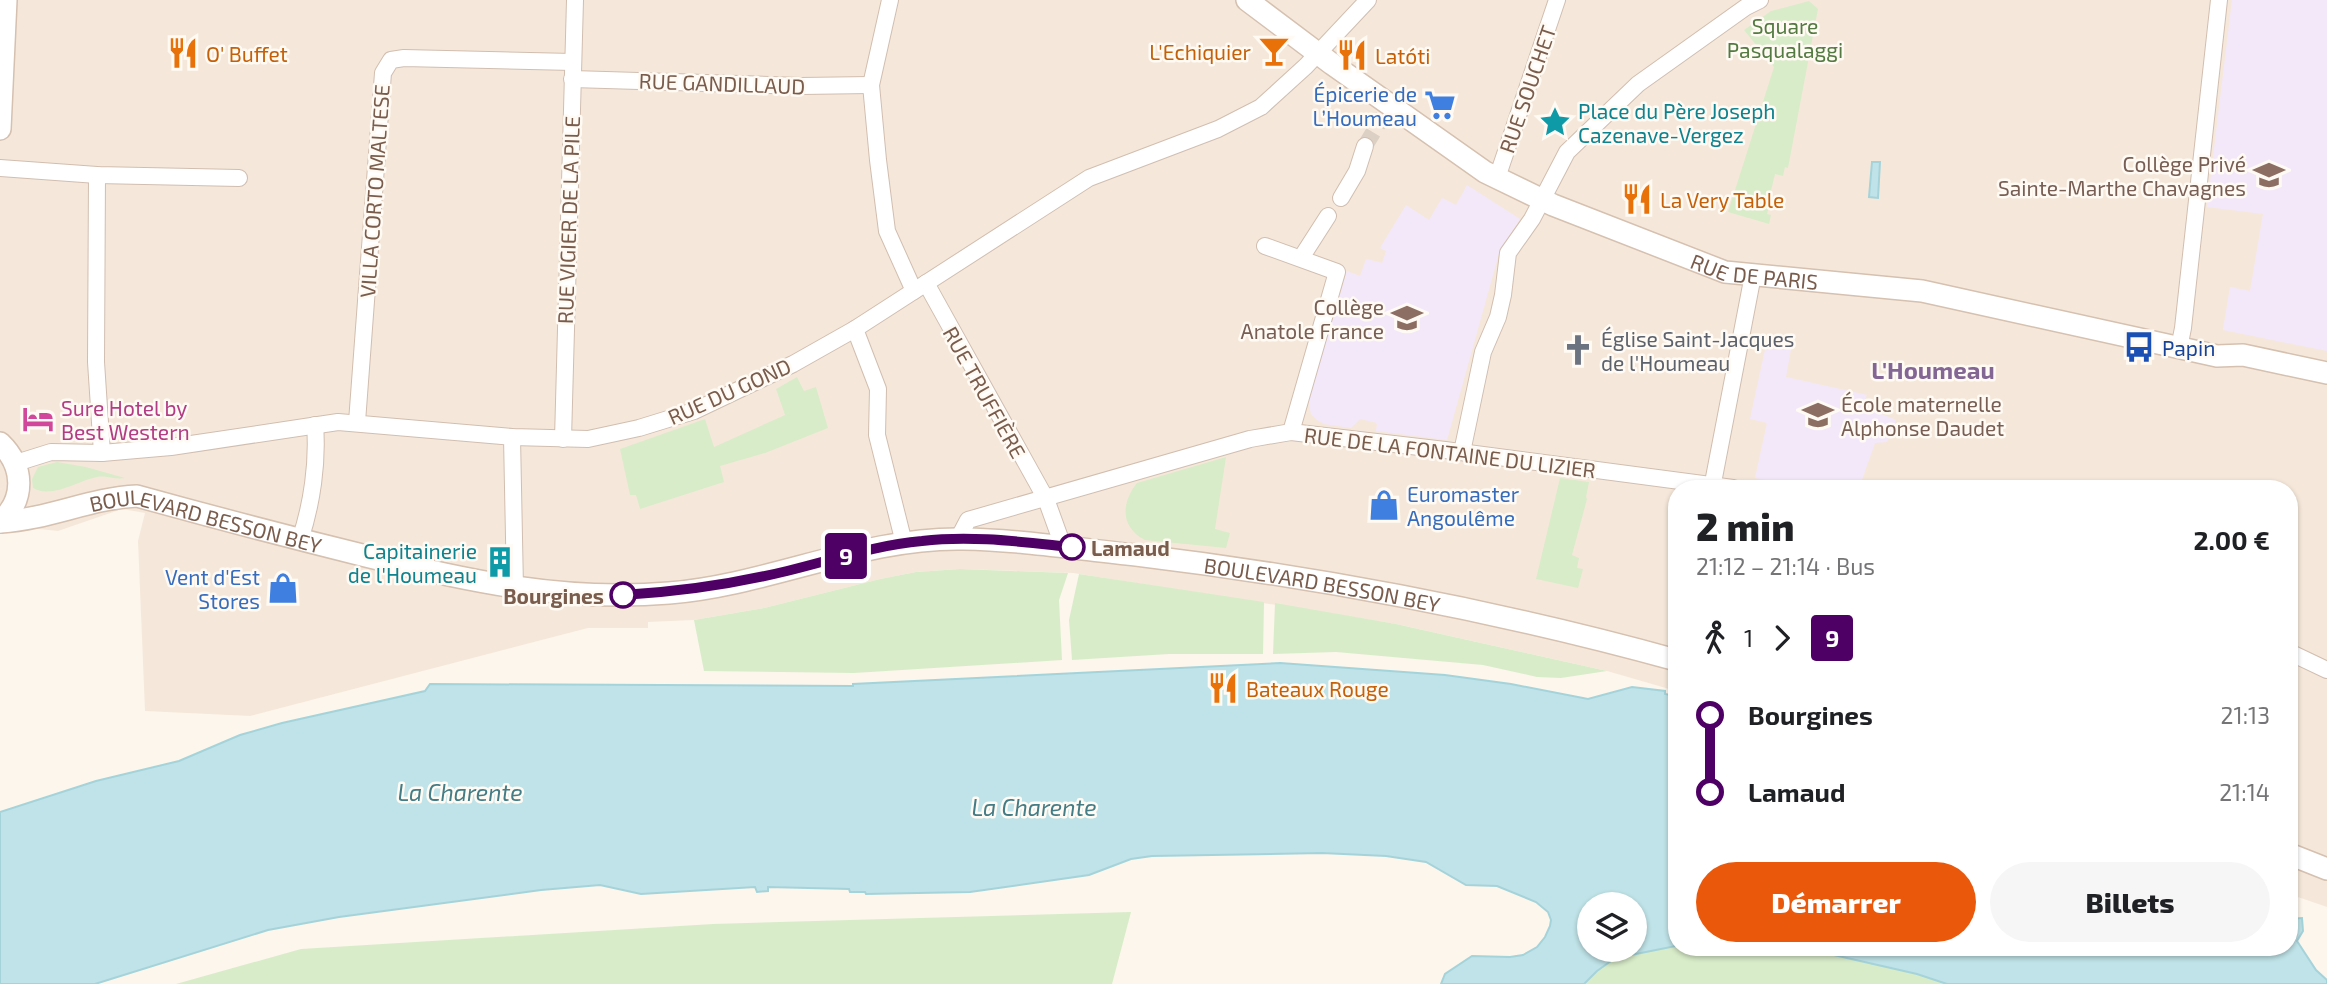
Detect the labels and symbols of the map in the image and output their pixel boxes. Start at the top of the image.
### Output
park label: Square Pasqualaggi [1727,13,1843,62]
street label: RUE SOUCHET [1494,22,1560,156]
bar icon: L'Echiquier [1257,34,1291,68]
restaurant icon: O' Buffet [166,36,200,70]
restaurant icon: Latóti [1335,38,1369,72]
place label: L'Echiquier [1149,39,1252,64]
place label: O' Buffet [206,41,288,66]
place label: Latóti [1375,43,1430,68]
street label: RUE GANDILLAUD [638,68,806,98]
place label: Épicerie de L’Houmeau [1312,81,1417,130]
street label: VILLA CORTO MALTESE [354,83,394,299]
supermarket icon: Épicerie de L’Houmeau [1423,88,1457,122]
place label: Place du Père Joseph Cazenave-Vergez [1578,98,1776,147]
place icon: Place du Père Joseph Cazenave-Vergez [1538,105,1572,139]
street label: RUE VIGIER DE LA PILE [552,116,584,324]
place label: Collège Privé Sainte-Marthe Chavagnes [1998,151,2246,200]
school or university icon: Collège Privé Sainte-Marthe Chavagnes [2252,158,2286,192]
restaurant icon: La Very Table [1620,182,1654,216]
place label: La Very Table [1660,187,1784,212]
street label: RUE DE PARIS [1688,248,1819,293]
place label: Collège Anatole France [1241,294,1384,343]
school or university icon: Collège Anatole France [1390,301,1424,335]
street label: RUE TRUFFIÈRE [938,322,1032,462]
place label: Église Saint-Jacques de l'Houmeau [1601,326,1795,375]
bus stop icon: Papin [2122,330,2156,364]
church icon: Église Saint-Jacques de l'Houmeau [1561,333,1595,367]
place label: Papin [2162,335,2215,360]
street label: RUE DU GOND [664,353,794,429]
district label: L'Houmeau [1871,355,1995,384]
place label: École maternelle Alphonse Daudet [1841,391,2004,440]
place label: Sure Hotel by Best Western [61,395,190,444]
school or university icon: École maternelle Alphonse Daudet [1801,398,1835,432]
hotel icon: Sure Hotel by Best Western [21,402,55,436]
street label: RUE DE LA FONTAINE DU LIZIER [1303,422,1597,482]
place label: Euromaster Angoulême [1407,481,1520,530]
street label: BOULEVARD BESSON BEY [87,483,324,557]
shop icon: Euromaster Angoulême [1367,488,1401,522]
line badge: 9 [823,533,869,579]
marker: Lamaud [1059,534,1085,560]
place label: Lamaud [1091,535,1170,560]
place label: Capitainerie de l'Houmeau [348,538,477,587]
building icon: Capitainerie de l'Houmeau [483,545,517,579]
street label: BOULEVARD BESSON BEY [1203,551,1442,616]
place label: Vent d'Est Stores [165,564,260,613]
shop icon: Vent d'Est Stores [266,571,300,605]
marker: Bourgines [610,582,636,608]
place label: Bourgines [503,583,604,608]
restaurant icon: Bateaux Rouge [1206,671,1240,705]
place label: Bateaux Rouge [1246,676,1389,701]
water label: La Charente [397,778,523,806]
water label: La Charente [971,793,1097,821]

